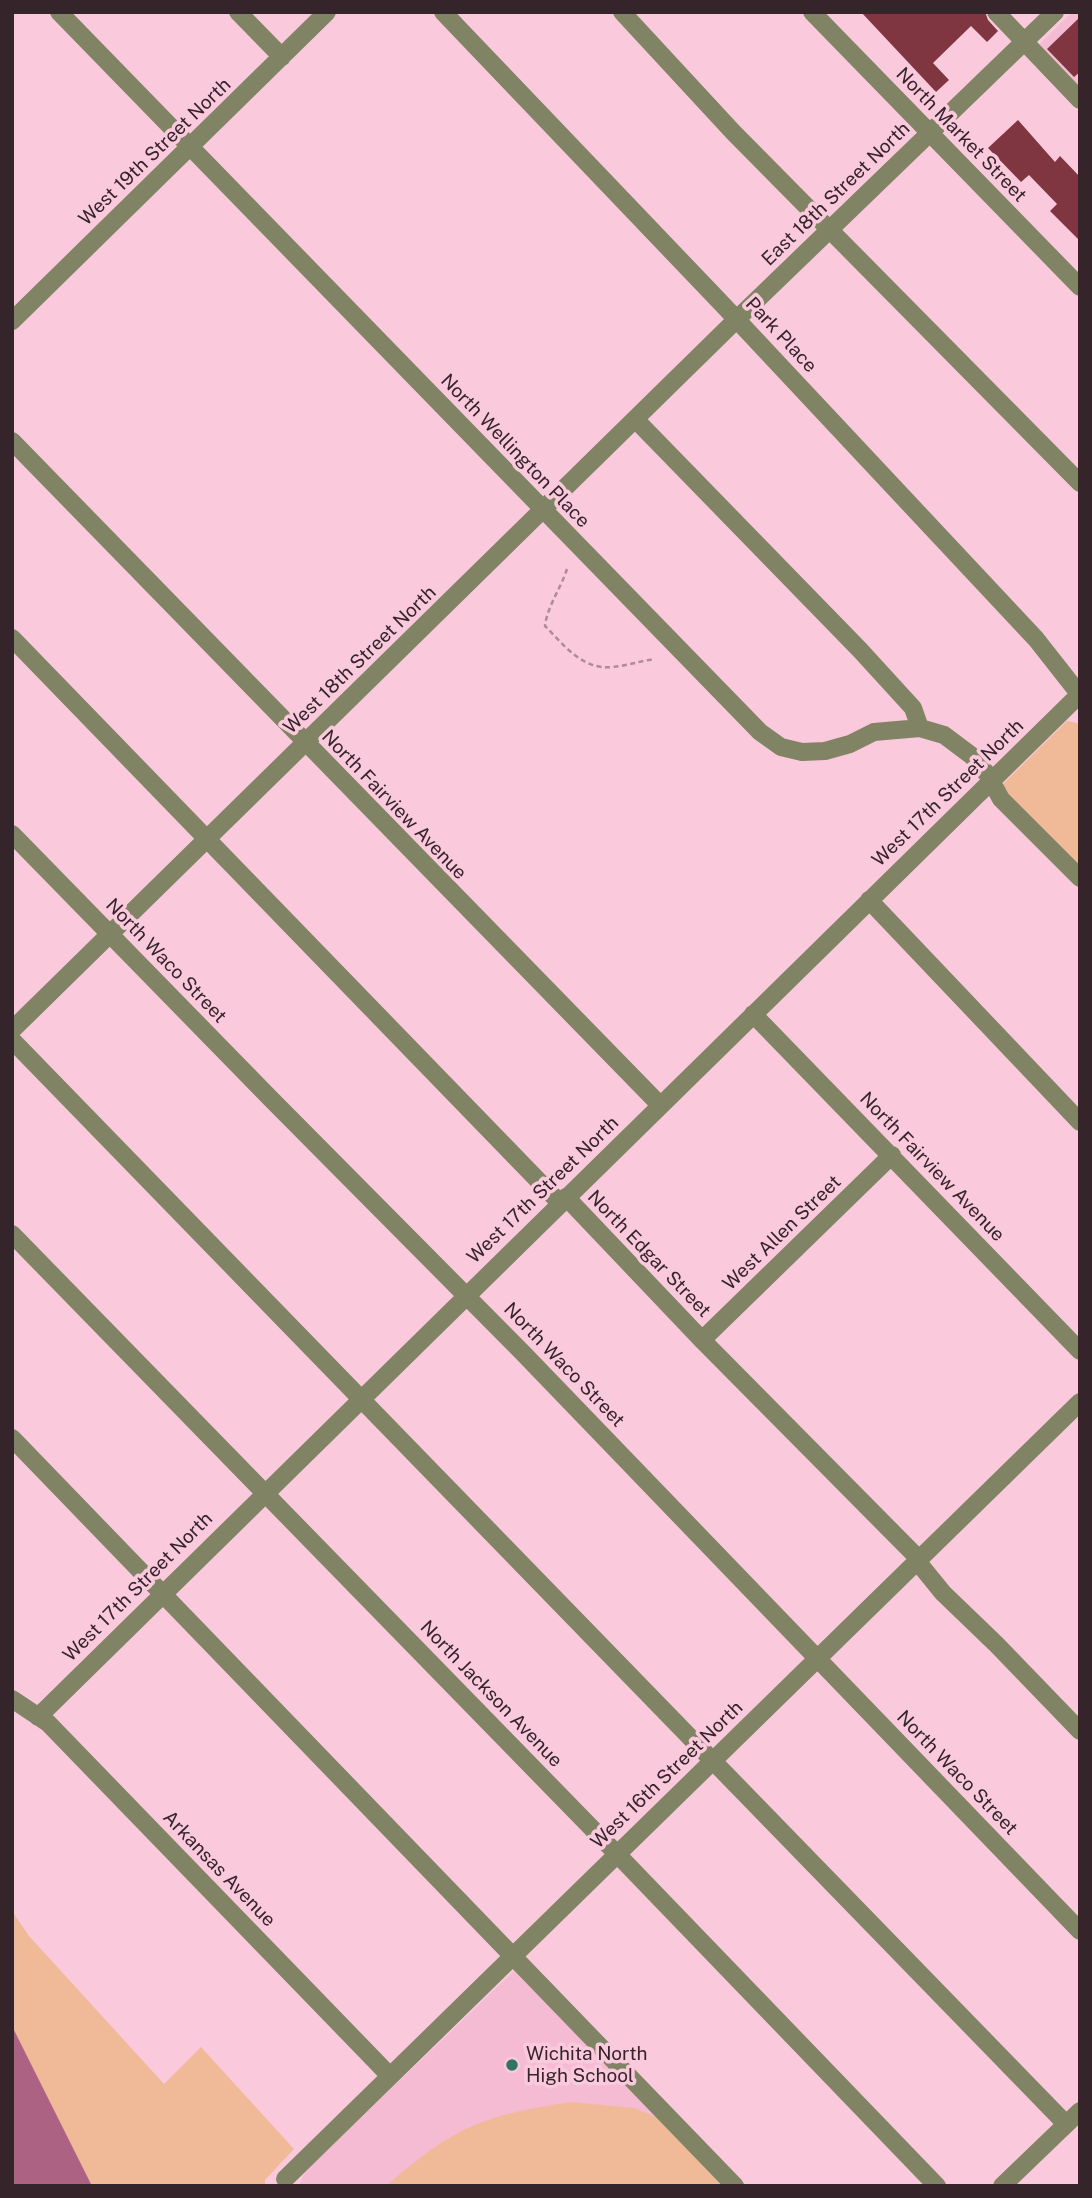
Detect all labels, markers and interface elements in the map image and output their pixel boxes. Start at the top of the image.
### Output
street label: North Market Street [891,63,1031,207]
street label: West 19th Street North [74,73,236,231]
street label: East 18th Street North [757,117,915,271]
street label: Park Place [740,293,822,377]
street label: North Wellington Place [436,369,594,533]
street label: West 18th Street North [279,581,441,739]
street label: West 17th Street North [867,715,1029,871]
street label: North Fairview Avenue [317,726,471,884]
street label: North Waco Street [101,894,231,1028]
street label: North Fairview Avenue [855,1088,1009,1246]
street label: West 17th Street North [462,1112,624,1268]
street label: West Allen Street [718,1171,846,1295]
street label: North Edgar Street [583,1186,715,1322]
street label: North Waco Street [499,1298,629,1432]
street label: West 17th Street North [59,1508,217,1666]
street label: North Jackson Avenue [415,1616,567,1772]
street label: West 16th Street North [586,1696,748,1854]
street label: North Waco Street [892,1706,1022,1840]
street label: Arkansas Avenue [158,1806,280,1932]
place label: Wichita North High School [526,2043,648,2087]
marker: Wichita North High School [504,2057,520,2073]

